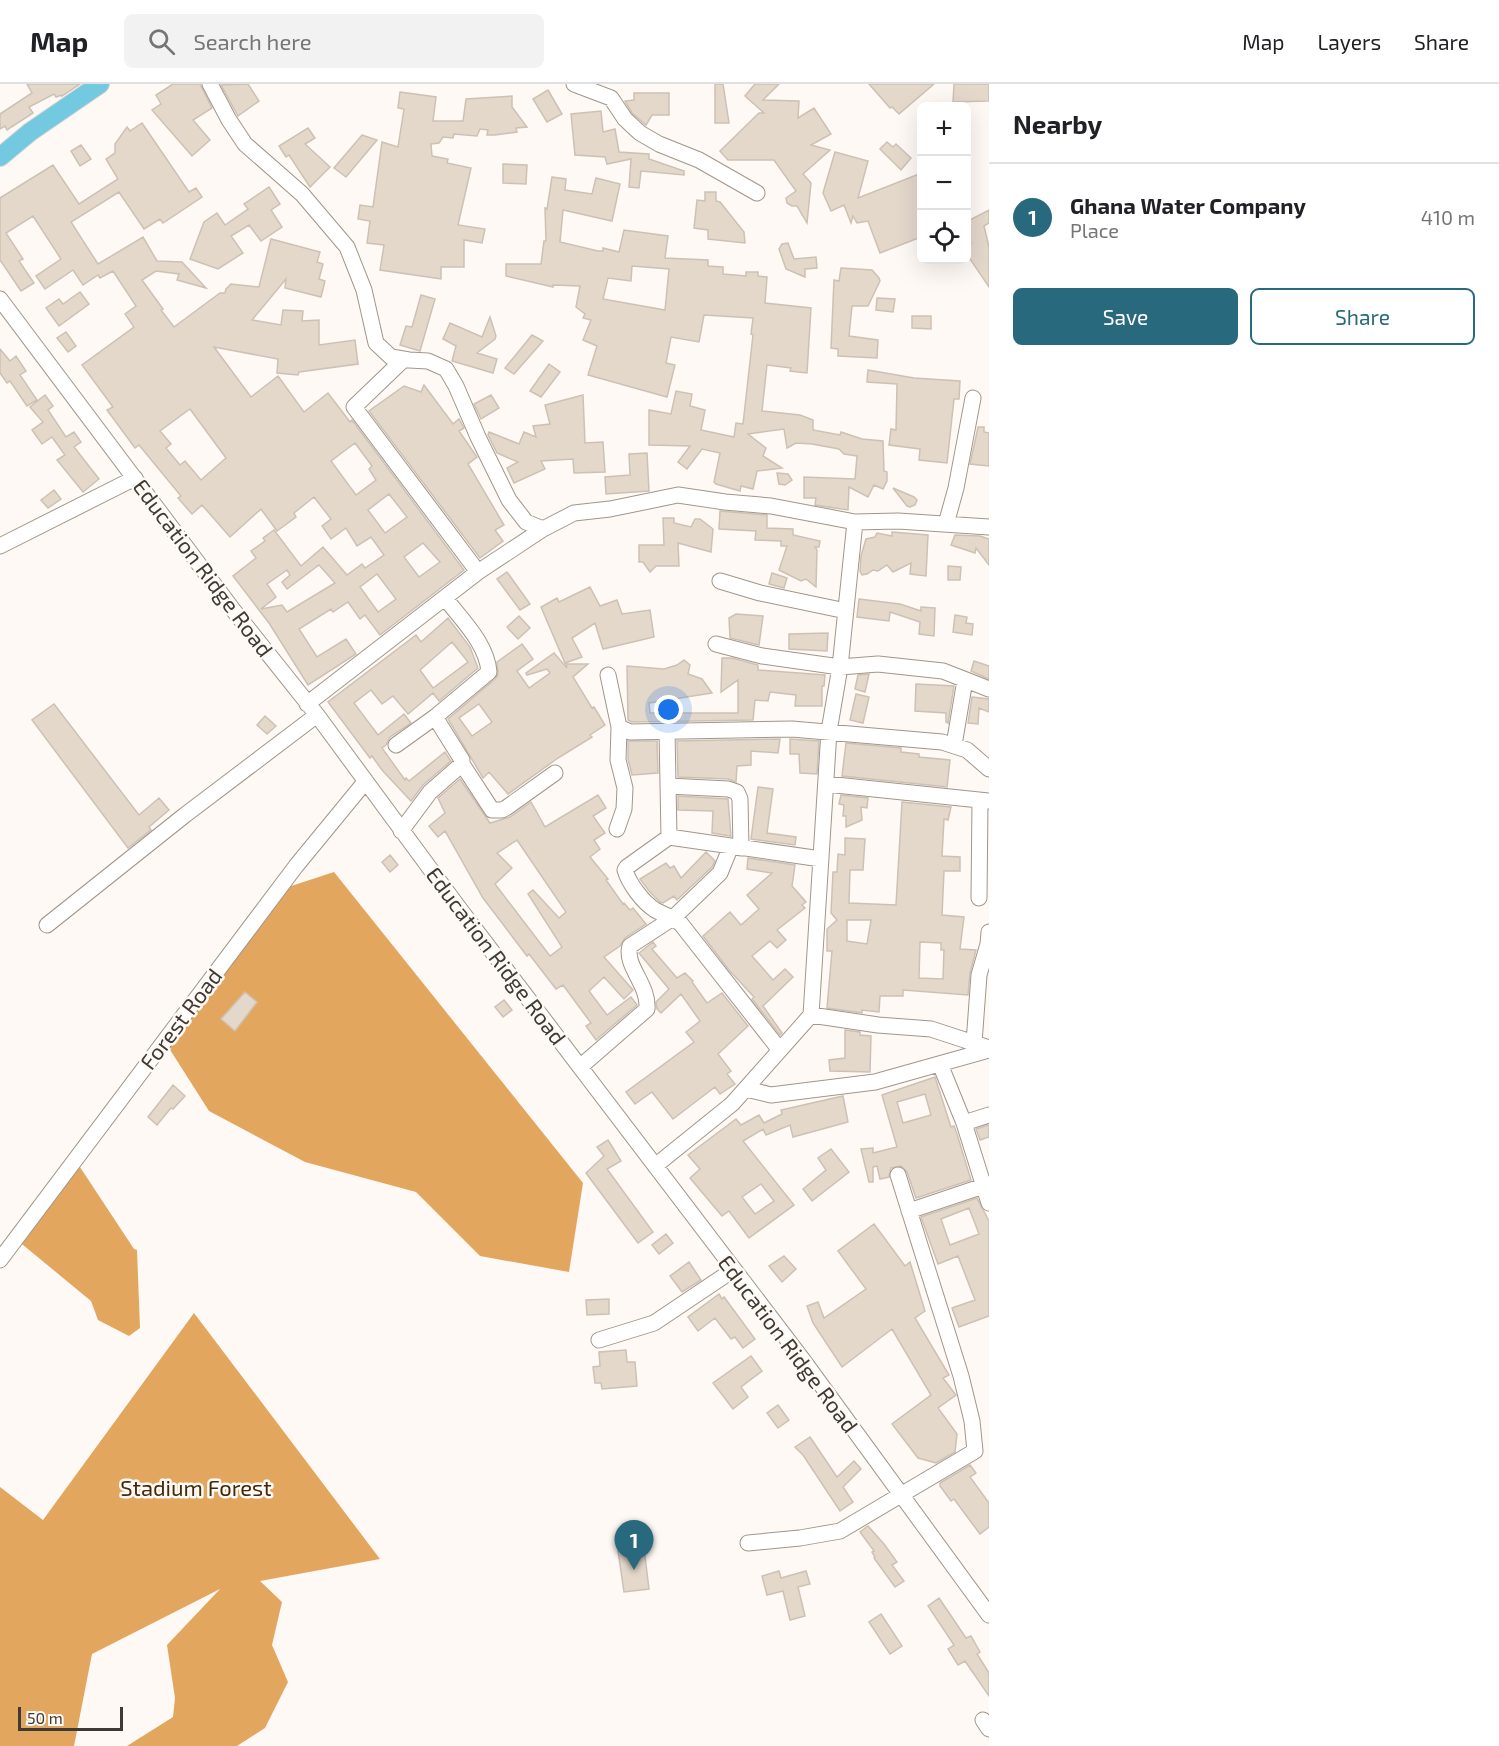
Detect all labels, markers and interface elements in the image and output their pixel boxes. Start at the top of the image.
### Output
search box [124,14,544,68]
text: Map [30,24,88,58]
icon: search [145,25,178,58]
text: Search here [193,28,312,54]
text: Map [1242,29,1284,54]
text: Layers [1317,29,1381,54]
text: Share [1414,29,1469,54]
map controls [917,102,971,264]
button: + [917,102,971,156]
text: Nearby [1013,108,1102,139]
button: − [917,156,971,210]
text: Ghana Water Company [1070,192,1306,218]
text: 1 [1028,205,1037,229]
text: 410 m [1421,205,1475,229]
button: locate [917,210,971,264]
text: Place [1070,218,1119,242]
button: Save [1013,288,1238,345]
button: Share [1250,288,1475,345]
street label: Education Ridge Road [129,473,279,661]
your location [654,695,683,724]
street label: Education Ridge Road [422,861,572,1049]
street label: Forest Road [134,963,227,1074]
street label: Education Ridge Road [714,1249,864,1437]
park label: Stadium Forest [120,1474,272,1500]
pin: 1 [614,1520,654,1570]
scale bar [18,1704,123,1732]
text: 50 m [27,1708,63,1727]

